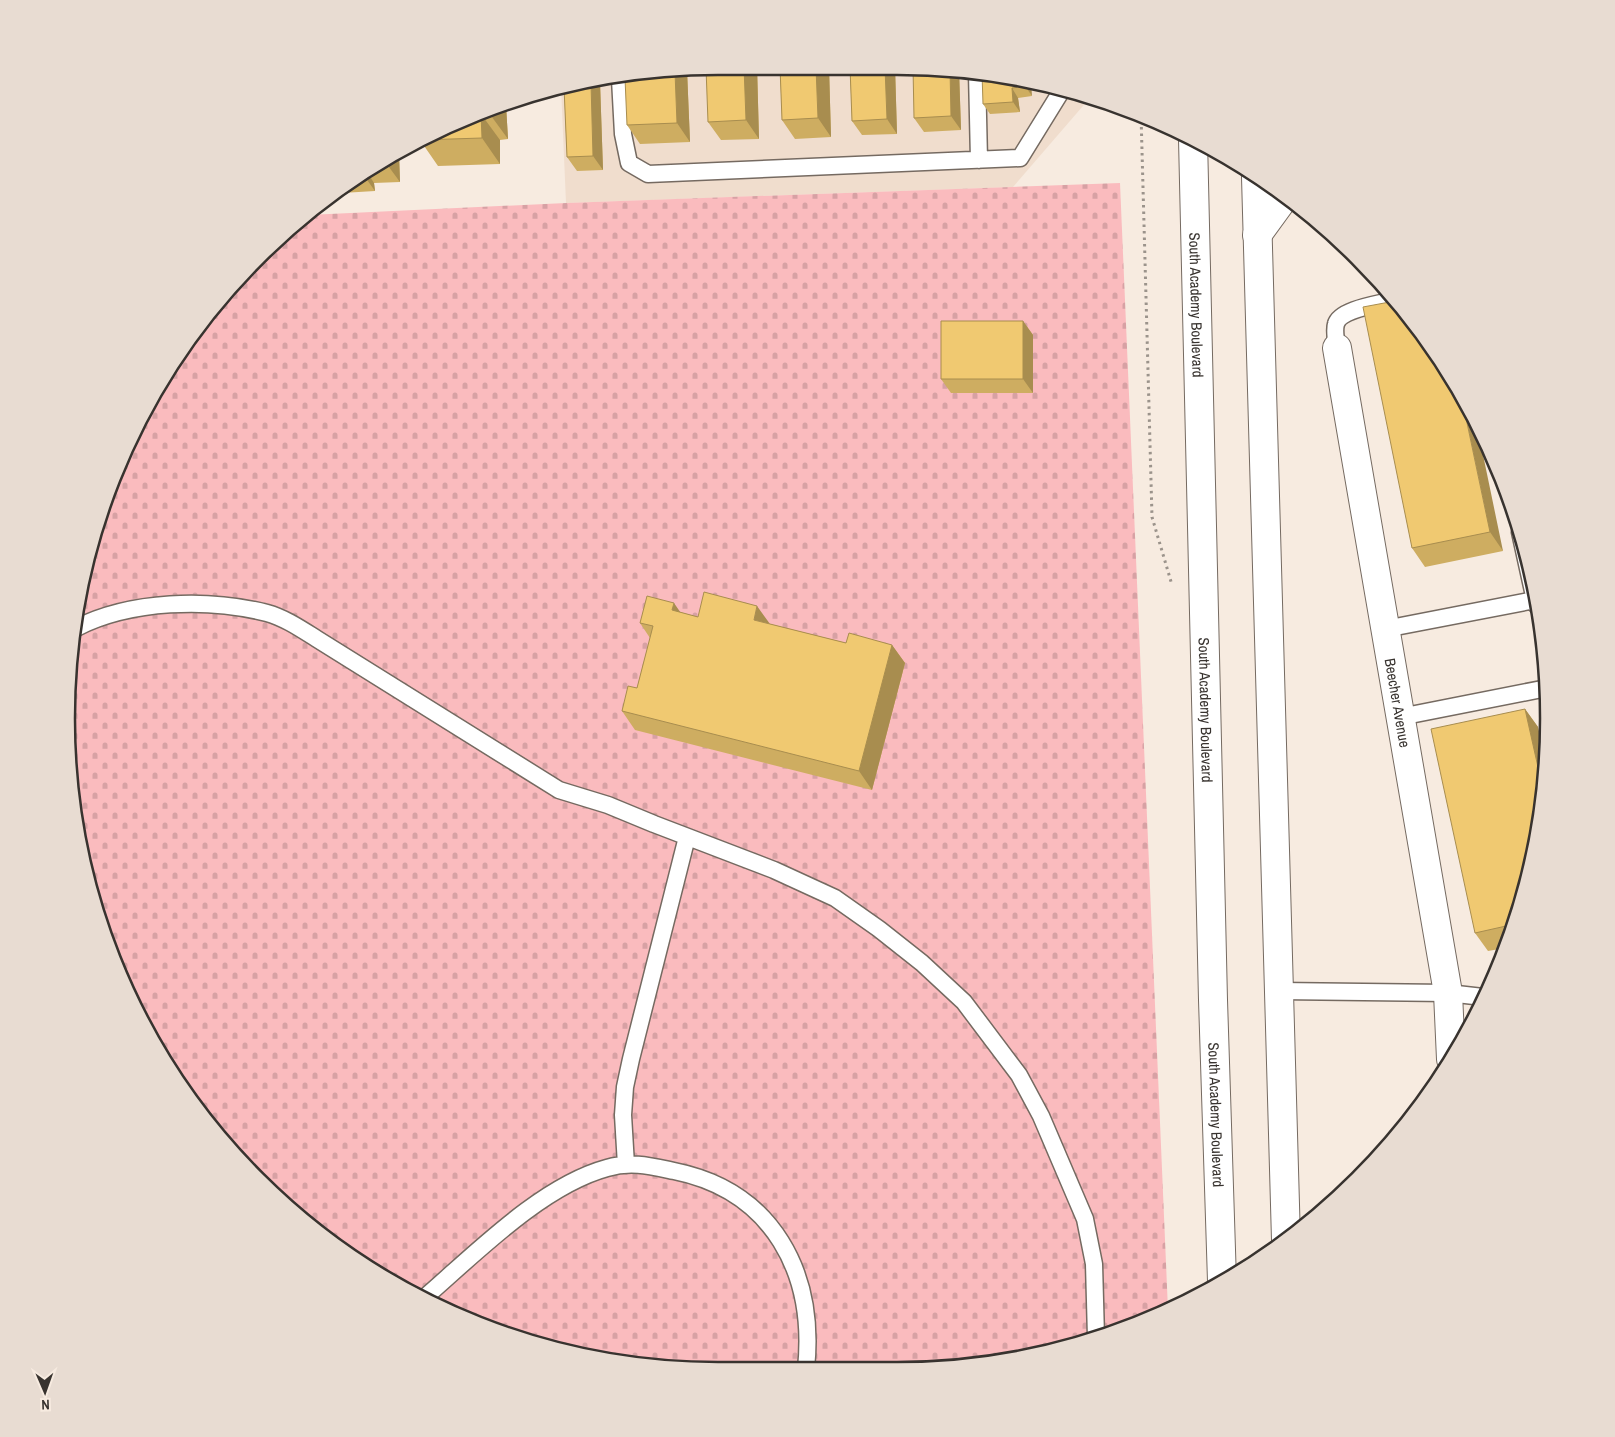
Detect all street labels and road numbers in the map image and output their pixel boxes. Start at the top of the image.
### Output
street label: South Academy Boulevard [1185,232,1209,378]
street label: South Academy Boulevard [1194,637,1218,783]
street label: Beecher Avenue [1380,657,1416,749]
street label: South Academy Boulevard [1204,1042,1229,1188]

